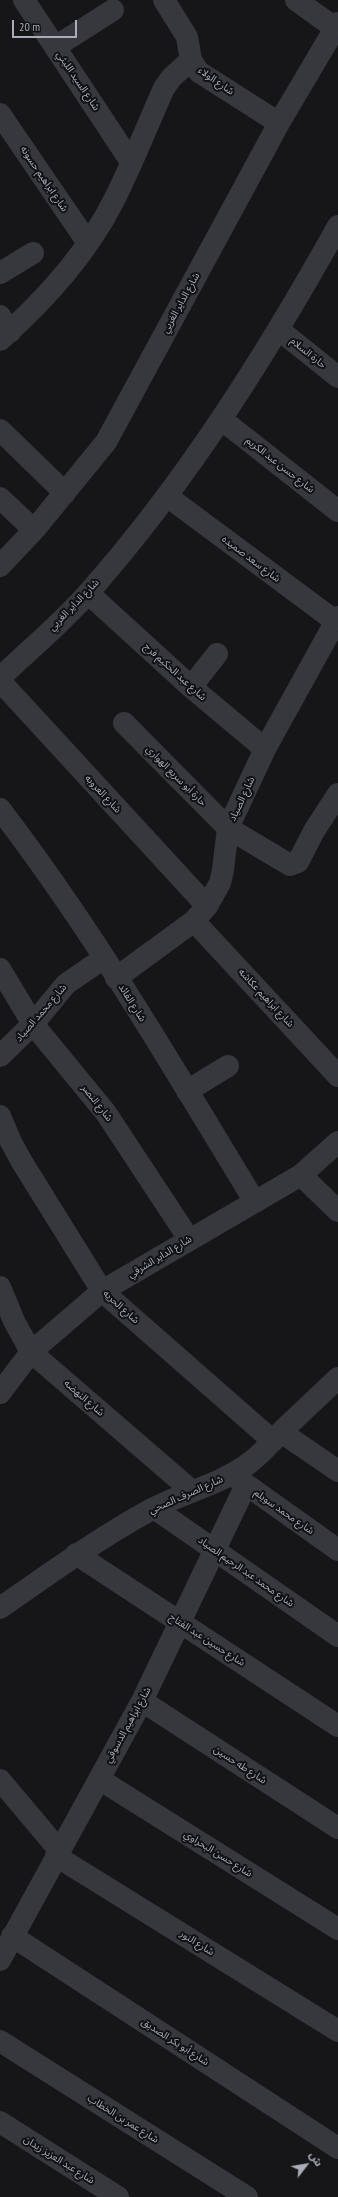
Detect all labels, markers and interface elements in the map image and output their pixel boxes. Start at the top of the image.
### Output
scale bar [14,12,79,38]
text: 20 m [19,19,40,34]
street label: شارع السيد الليثي [54,49,102,113]
street label: شارع الولاء [196,64,236,98]
street label: شارع ابراهيم حسونه [18,144,70,214]
street label: شارع الداير الغربي [159,271,203,335]
street label: حارة السلام [288,335,328,371]
street label: شارع حسن عبد الكريم [243,435,317,495]
street label: شارع سعد صميده [219,533,283,585]
street label: شارع الداير الغربي [46,577,102,633]
street label: شارع عبد الحكيم فرج [141,641,209,703]
street label: حارة أبو سريع الهواري [143,743,209,809]
street label: شارع العروبه [82,772,124,816]
street label: شارع الصياد [227,775,257,823]
street label: شارع ابراهيم عكاشه [236,966,296,1030]
street label: شارع محمد الصياد [13,982,69,1044]
street label: شارع القائد [116,982,148,1024]
street label: شارع النصر [79,1082,115,1124]
street label: شارع الداير الشرقي [126,1233,194,1281]
street label: شارع الحريه [100,1288,142,1326]
street label: شارع النهضه [61,1377,107,1419]
street label: شارع الصرف الصحي [147,1473,225,1517]
street label: شارع محمد سويلم [252,1487,316,1537]
street label: شارع محمد عبد الرحيم الصياد [196,1534,296,1610]
street label: شارع حسين عبد الفتاح [167,1611,247,1669]
street label: شارع ابراهيم الدسوقي [102,1685,154,1765]
street label: شارع طه حسين [211,1743,269,1787]
street label: شارع حسن البحراوي [182,1828,254,1880]
street label: شارع النور [178,1928,216,1958]
street label: شارع أبو بكر الصديق [139,2016,211,2068]
street label: شارع عمر بن الخطاب [85,2092,161,2146]
street label: شارع عبد العزيز زيدان [21,2133,97,2187]
north arrow [286,2145,326,2185]
text: ش [306,2149,326,2169]

